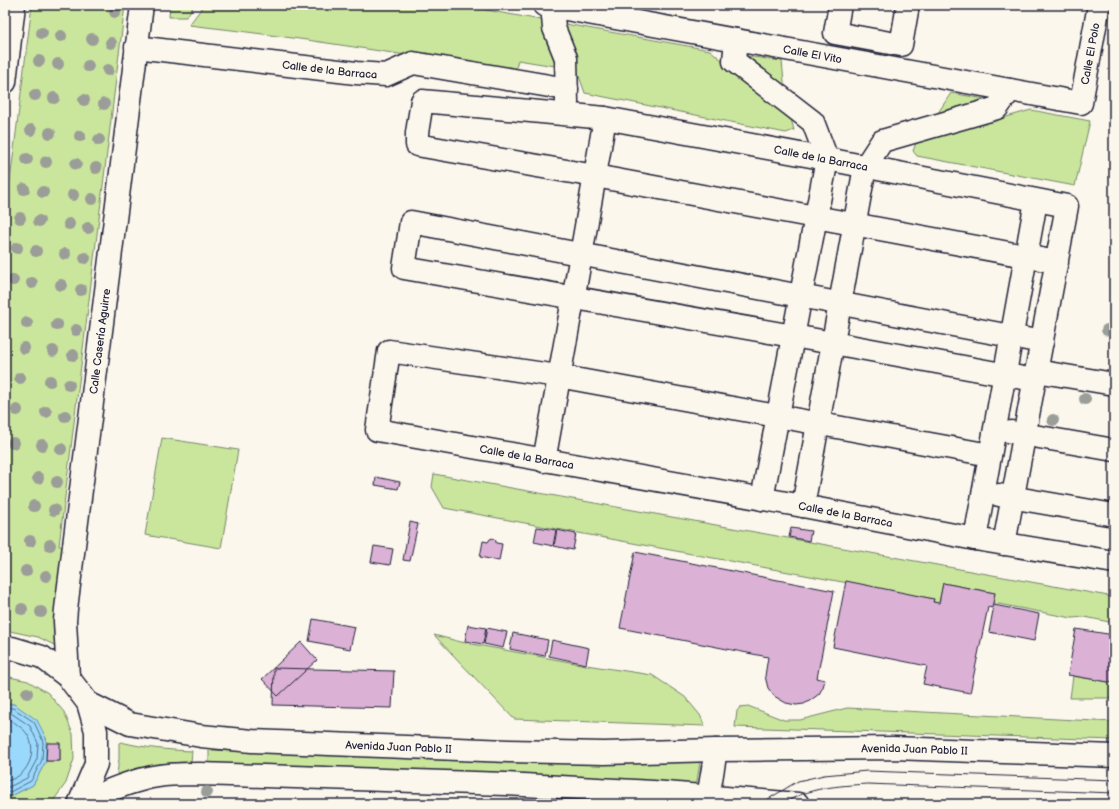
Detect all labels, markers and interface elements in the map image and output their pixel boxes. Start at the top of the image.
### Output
street label: Calle El Polo [1079,22,1103,86]
street label: Calle El Vito [782,43,843,66]
street label: Calle de la Barraca [281,58,378,81]
street label: Calle de la Barraca [773,143,869,174]
street label: Calle Casería Aguirre [87,287,113,395]
street label: Calle de la Barraca [478,442,575,472]
street label: Calle de la Barraca [797,499,894,530]
street label: Avenida Juan Pablo II [345,739,453,756]
street label: Avenida Juan Pablo II [861,742,969,758]

